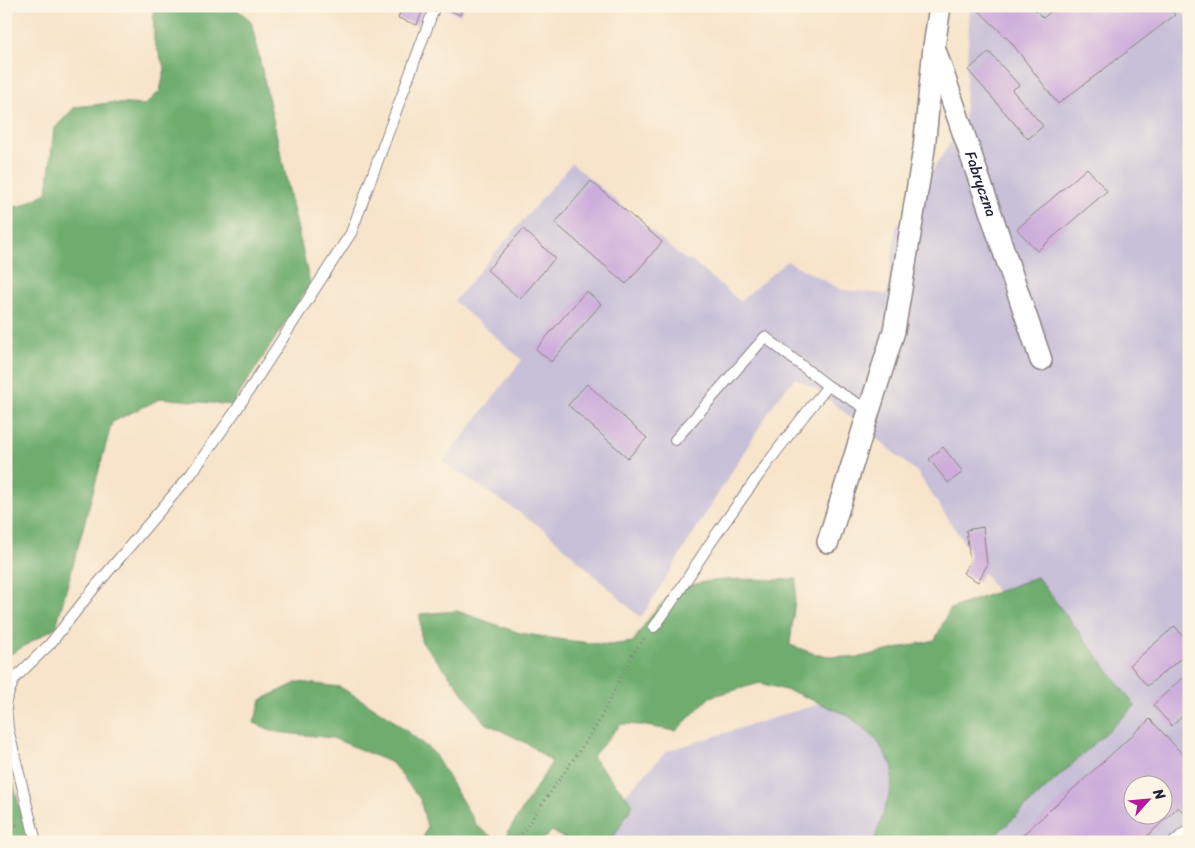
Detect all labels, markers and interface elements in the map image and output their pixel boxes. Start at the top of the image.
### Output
street label: Fabryczna [957,147,1004,221]
north arrow [1122,776,1172,826]
text: N [1145,783,1173,805]

